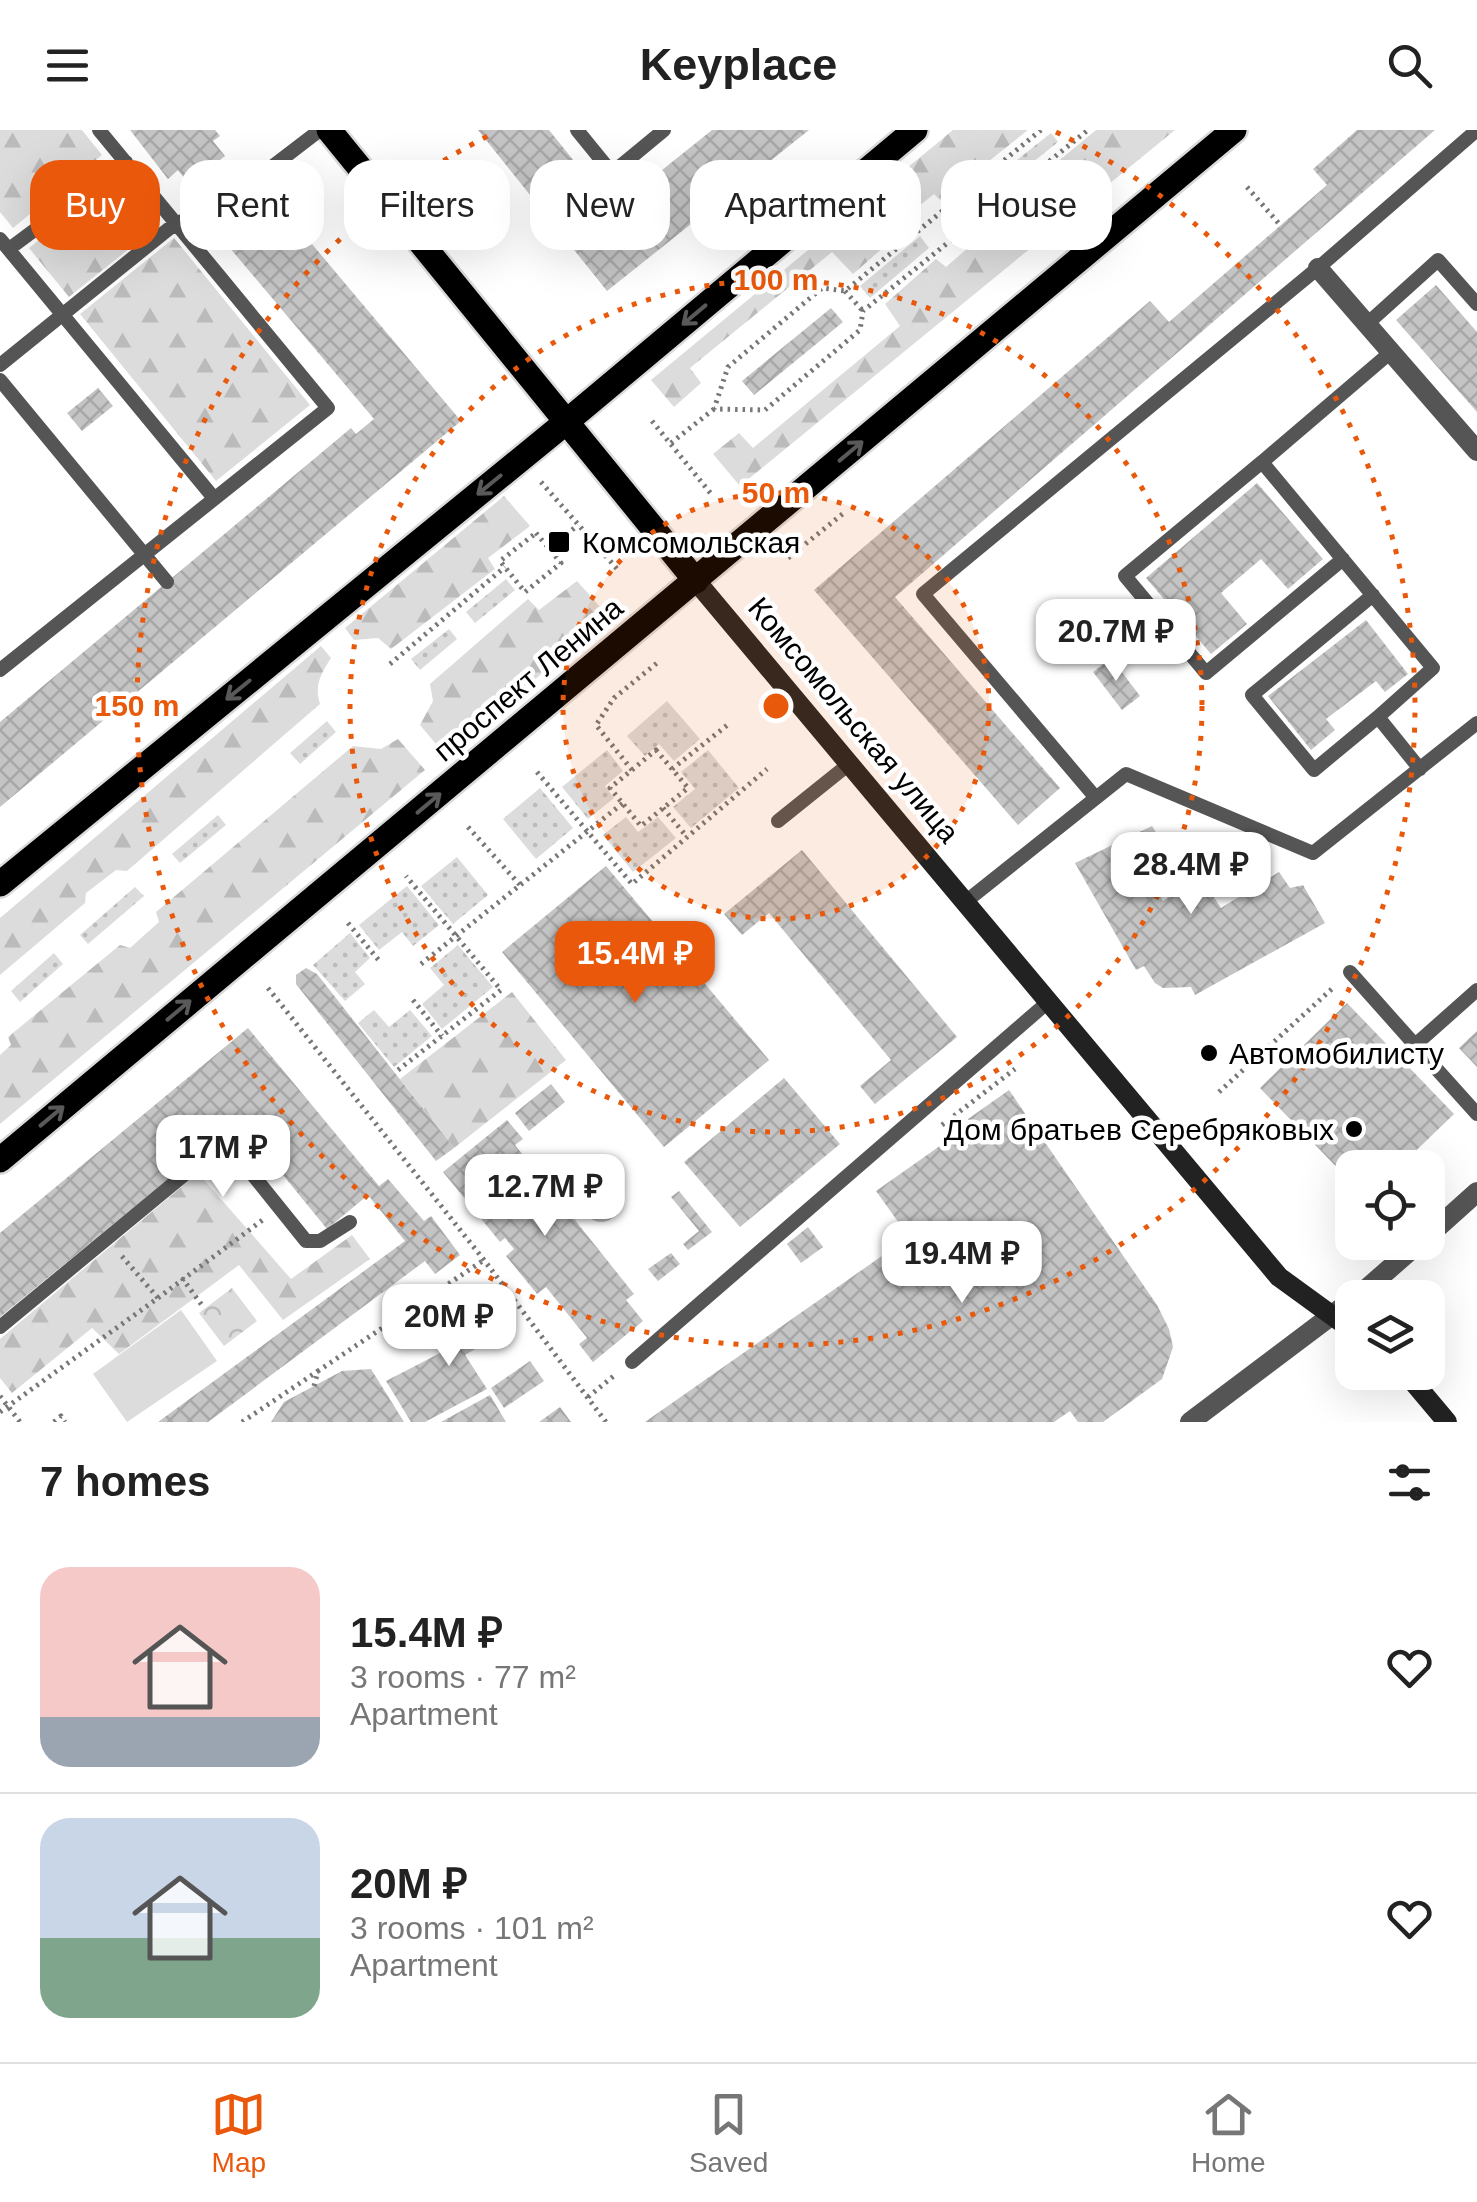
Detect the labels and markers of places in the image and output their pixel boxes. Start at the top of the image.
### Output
place label: Комсомольская [582,526,800,559]
marker: Комсомольская [546,529,572,555]
pin: 20.7M ₽ [1024,599,1208,684]
centre of rings [758,688,794,724]
pin: 28.4M ₽ [1099,832,1283,917]
pin: 15.4M ₽ [543,921,727,1006]
place label: Автомобилисту [1229,1037,1444,1070]
marker: Автомобилисту [1198,1042,1220,1064]
place label: Дом братьев Серебряковых [944,1113,1334,1146]
pin: 17M ₽ [153,1115,293,1200]
marker: Дом братьев Серебряковых [1343,1118,1365,1140]
pin: 12.7M ₽ [453,1154,637,1239]
pin: 19.4M ₽ [870,1221,1054,1306]
pin: 20M ₽ [379,1284,519,1369]

